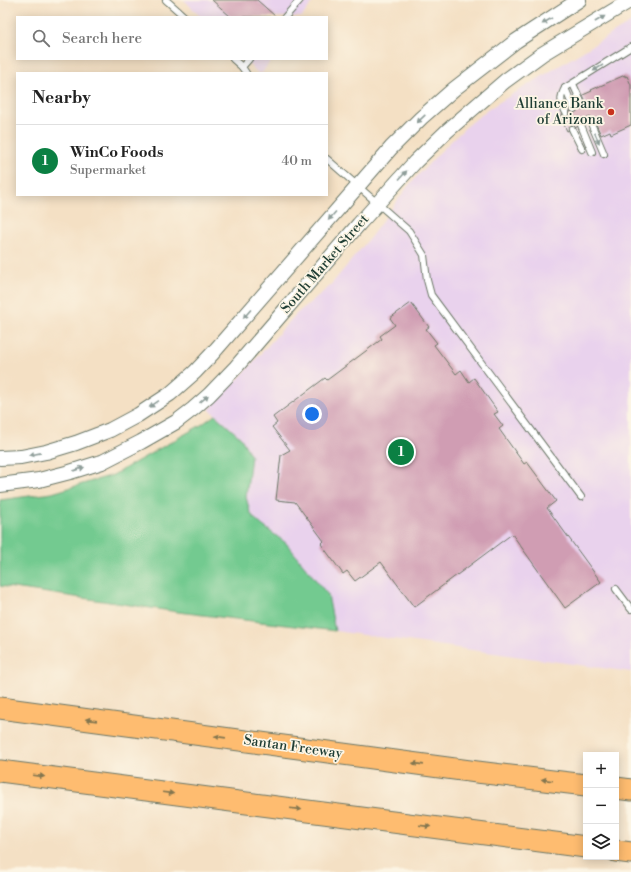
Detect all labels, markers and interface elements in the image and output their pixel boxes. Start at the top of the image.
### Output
search box [16,16,328,60]
one-way arrow [594,16,605,23]
one-way arrow [541,18,553,25]
icon: search [30,27,52,49]
text: Search here [62,29,142,48]
one-way arrow [593,64,603,72]
text: Nearby [32,87,91,109]
place label: Alliance Bank of Arizona [514,95,604,129]
marker: Alliance Bank of Arizona [606,107,616,117]
one-way arrow [416,114,426,123]
one-way arrow [594,132,600,143]
text: WinCo Foods [70,143,163,162]
text: 1 [42,153,48,169]
text: 40 m [282,153,312,169]
text: Supermarket [70,162,146,178]
one-way arrow [399,170,408,180]
street label: South Market Street [277,211,373,317]
one-way arrow [328,211,337,221]
one-way arrow [242,309,251,319]
one-way arrow [199,395,209,404]
one-way arrow [148,401,160,408]
your location [302,404,322,424]
pin: 1 [388,437,414,467]
one-way arrow [29,452,41,458]
one-way arrow [74,466,86,472]
one-way arrow [85,717,97,723]
street label: Santan Freeway [242,731,344,763]
one-way arrow [214,734,226,741]
map controls [583,752,619,860]
button: + [583,752,619,788]
one-way arrow [412,761,424,767]
one-way arrow [33,773,45,779]
one-way arrow [541,777,553,783]
button: − [583,788,619,824]
one-way arrow [162,790,174,796]
one-way arrow [290,806,303,813]
one-way arrow [419,823,431,829]
button: layers [583,824,619,860]

